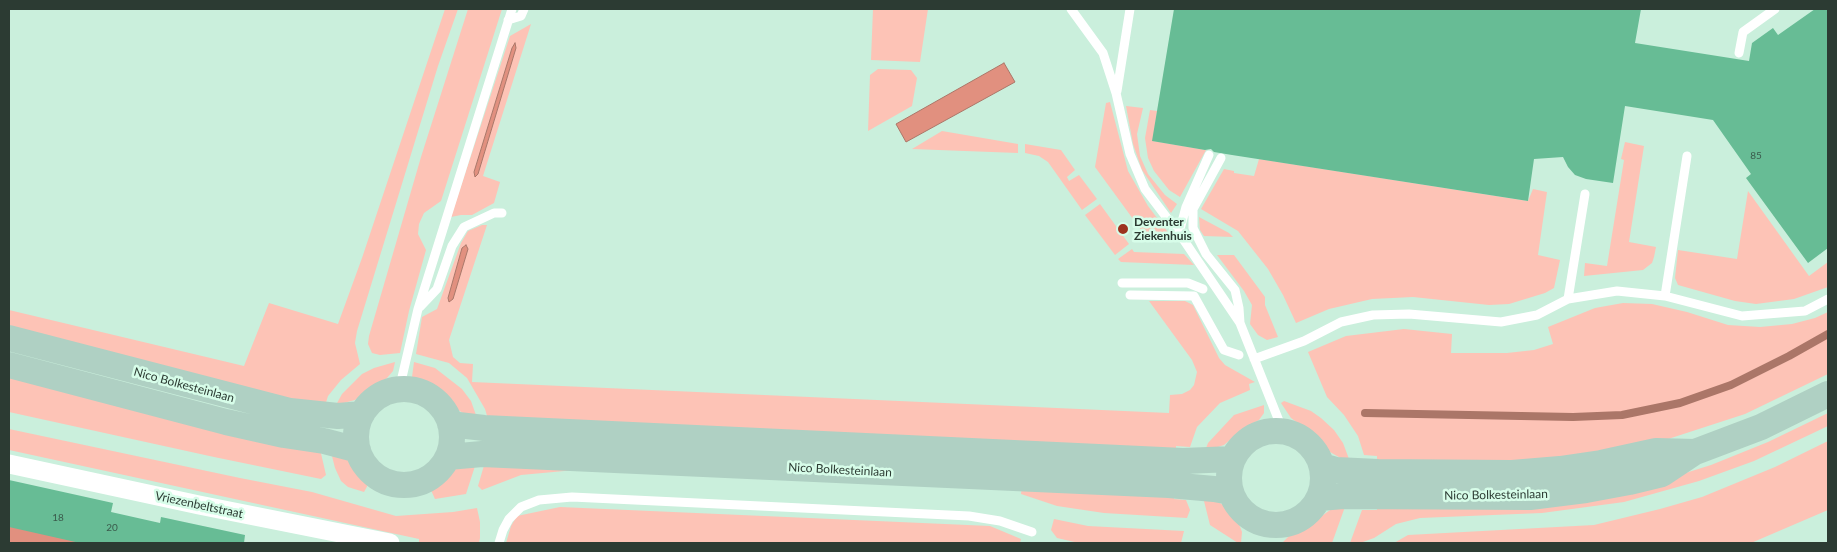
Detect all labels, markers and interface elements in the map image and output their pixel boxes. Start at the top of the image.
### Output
house number: 85 [1750,150,1762,162]
place label: Deventer Ziekenhuis [1134,215,1192,243]
marker: Deventer Ziekenhuis [1116,222,1130,236]
street label: Nico Bolkesteinlaan [132,365,236,405]
street label: Nico Bolkesteinlaan [788,460,892,480]
street label: Nico Bolkesteinlaan [1444,487,1548,503]
street label: Vriezenbeltstraat [154,489,244,521]
house number: 18 [52,512,64,524]
house number: 20 [106,522,118,534]

